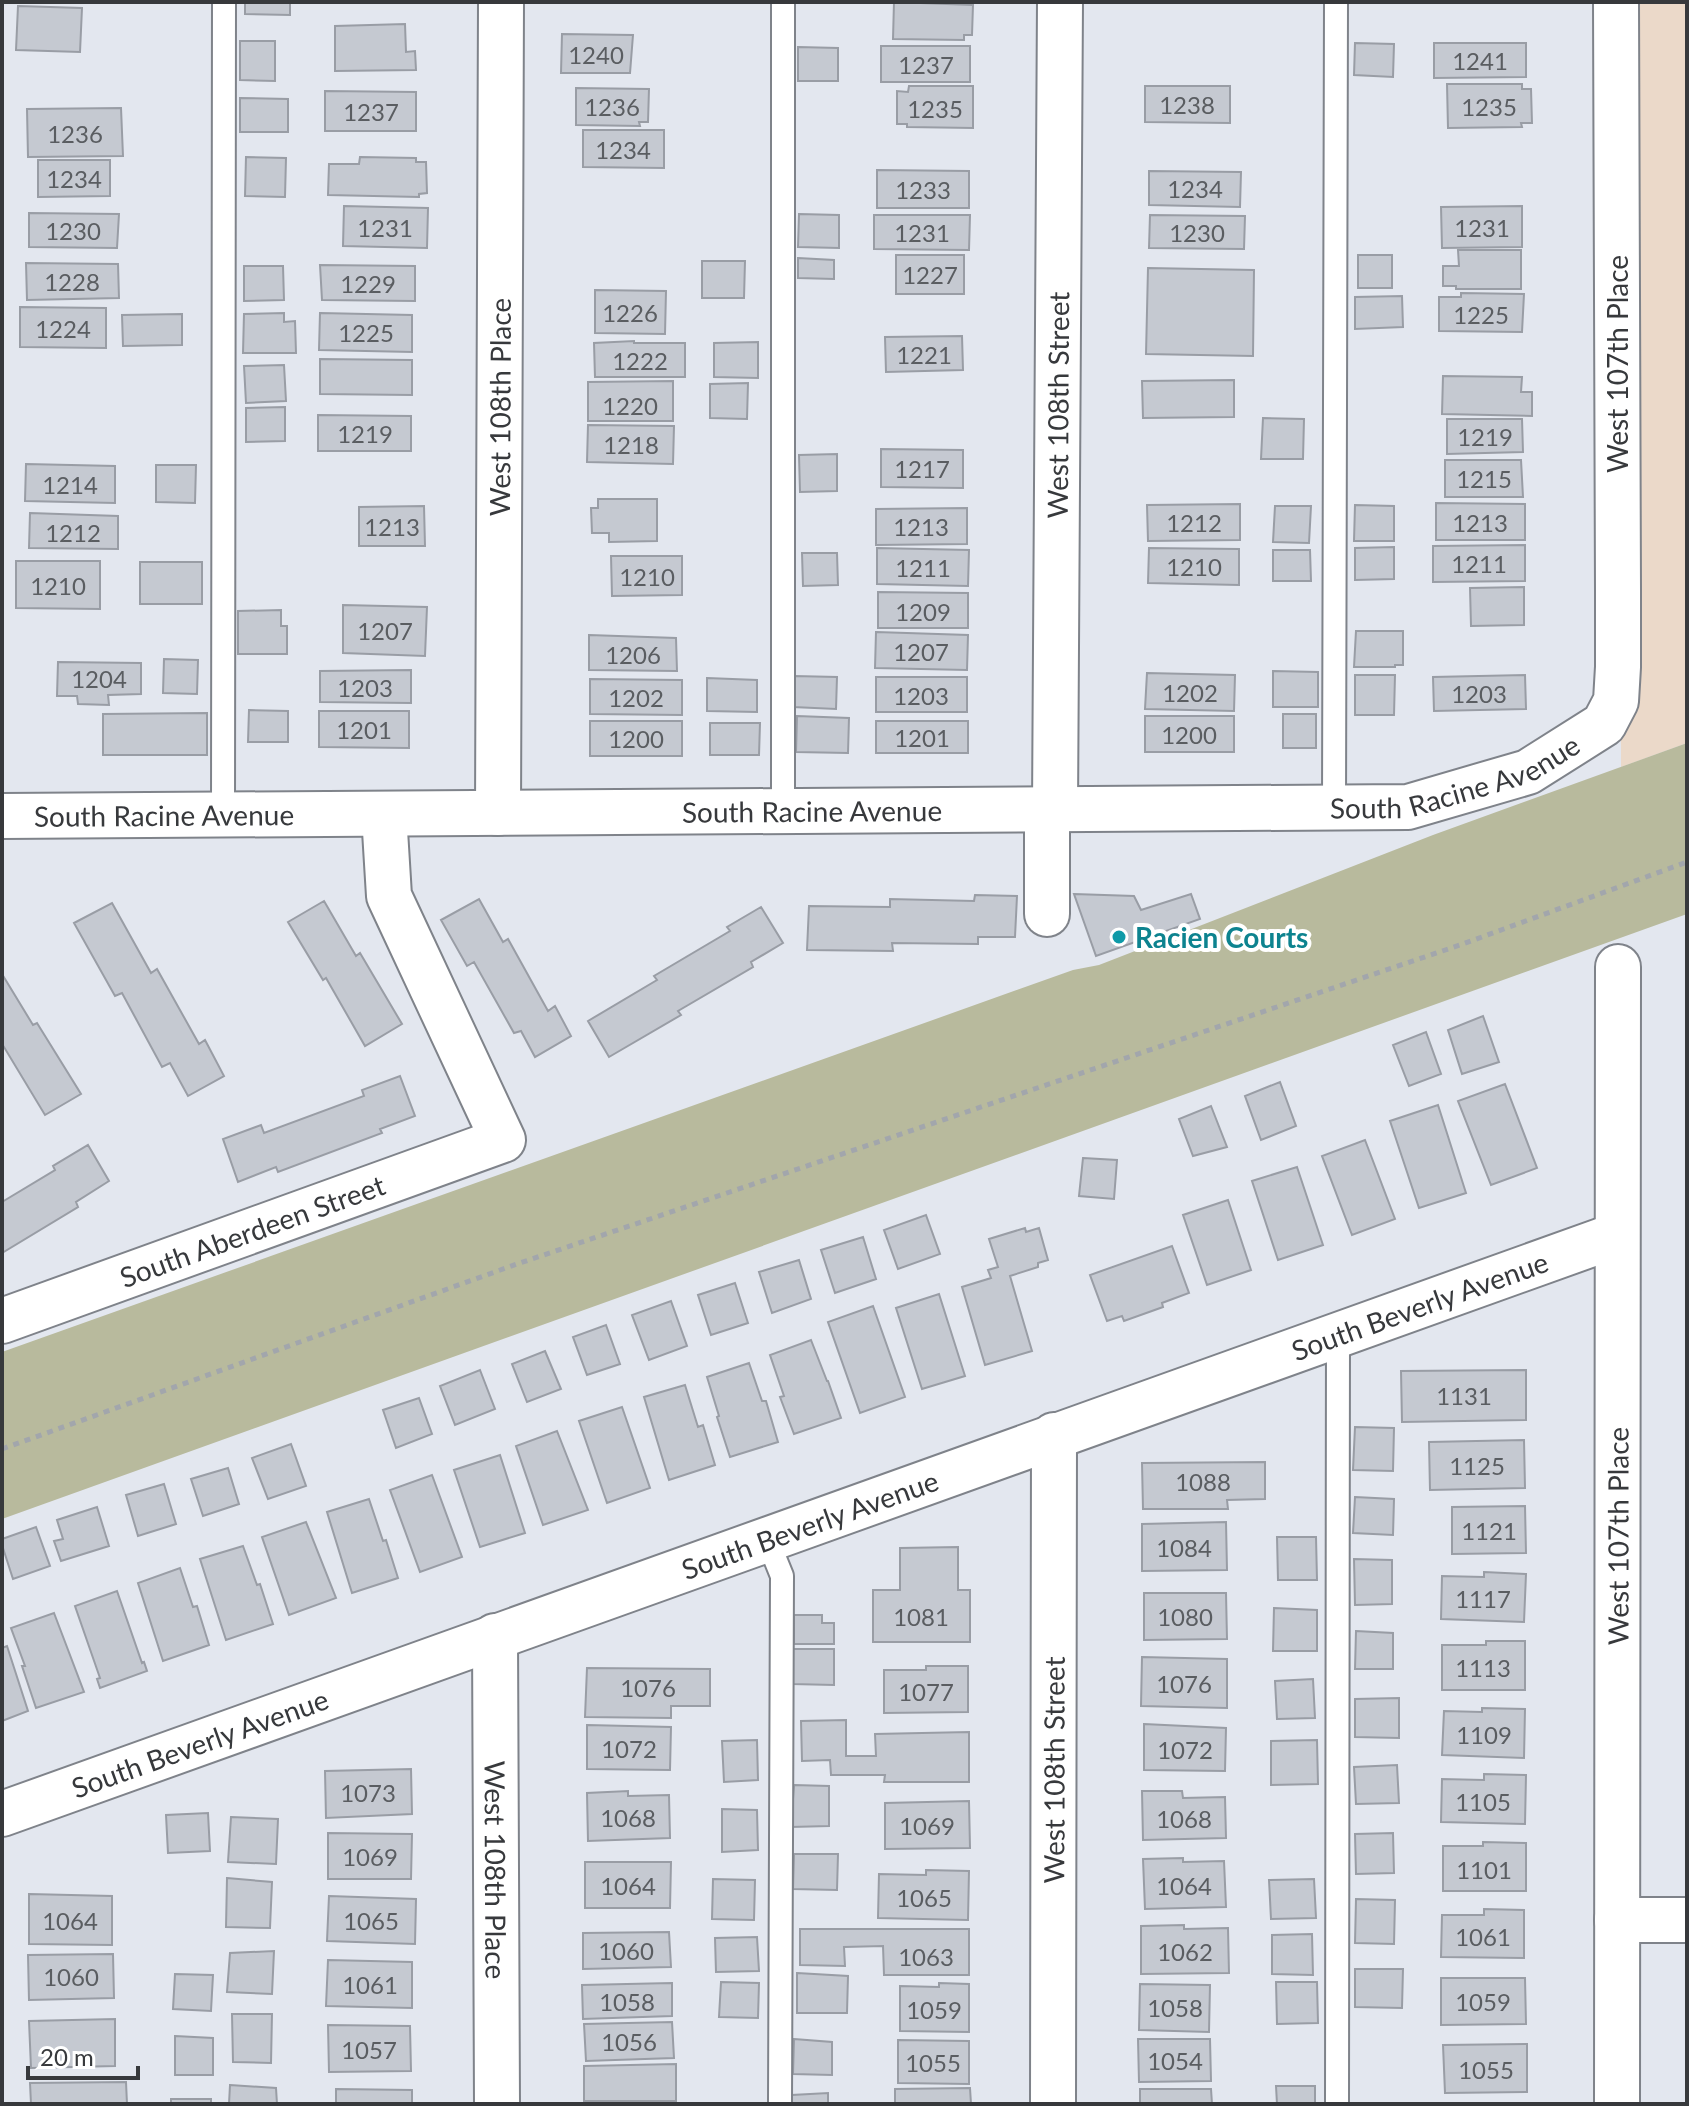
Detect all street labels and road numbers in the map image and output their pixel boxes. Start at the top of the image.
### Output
street label: West 107th Place [1600,255,1634,473]
street label: West 108th Street [1040,291,1075,519]
street label: West 108th Place [482,298,517,516]
street label: South Racine Avenue [1330,727,1585,824]
street label: South Racine Avenue [682,793,942,829]
street label: South Racine Avenue [34,797,294,833]
street label: South Aberdeen Street [115,1167,389,1294]
street label: South Beverly Avenue [1287,1244,1553,1367]
street label: West 107th Place [1600,1427,1635,1645]
street label: South Beverly Avenue [677,1463,943,1586]
street label: West 108th Street [1036,1657,1071,1883]
street label: South Beverly Avenue [67,1682,333,1805]
street label: West 108th Place [479,1761,513,1979]

